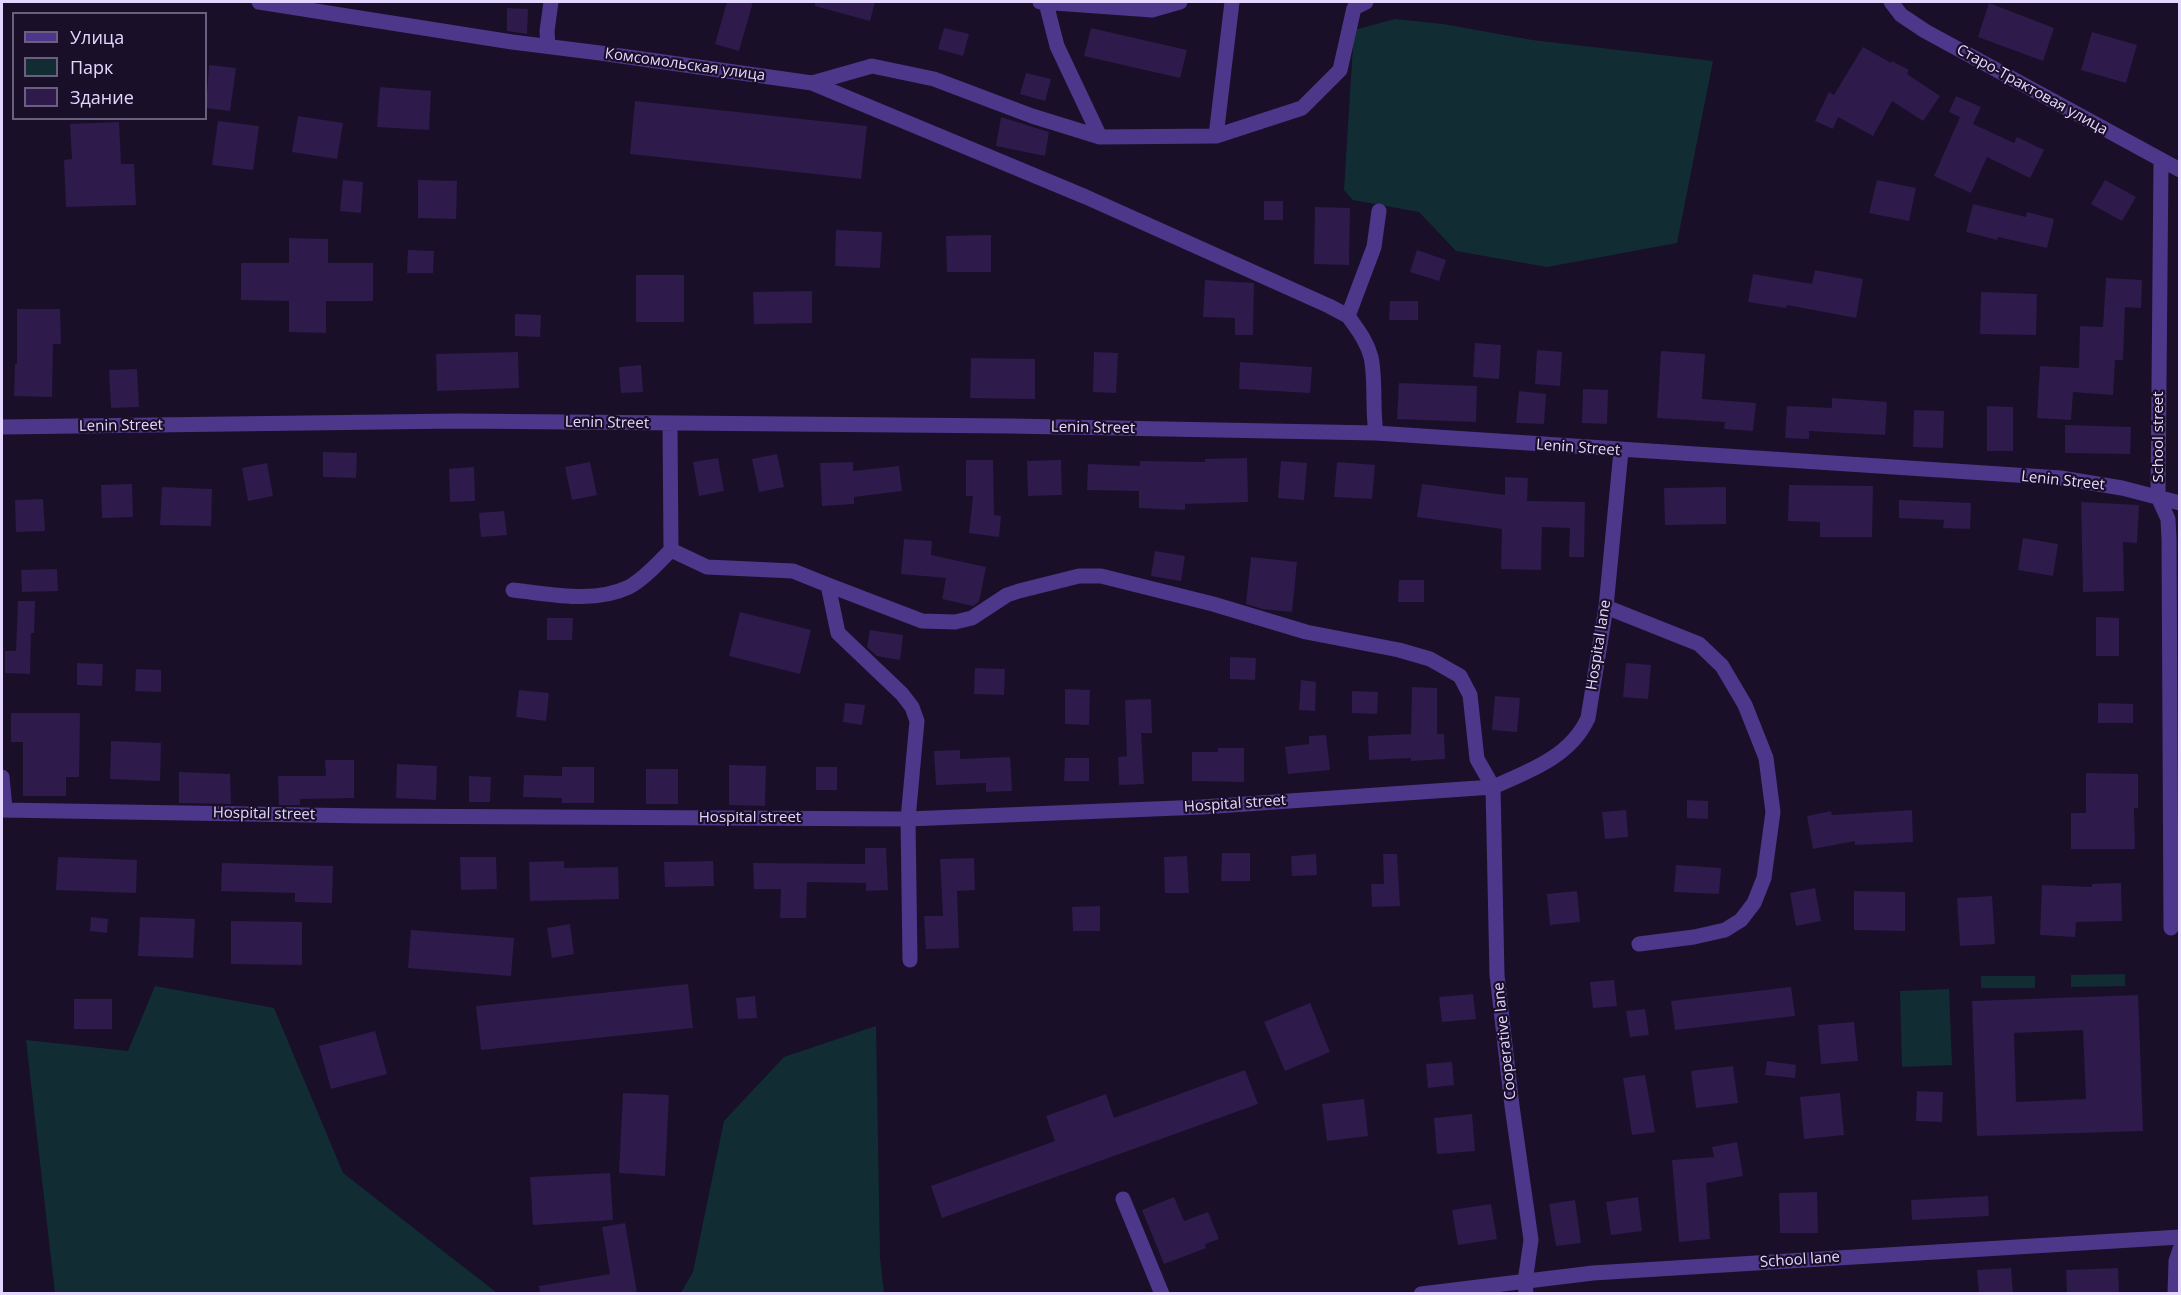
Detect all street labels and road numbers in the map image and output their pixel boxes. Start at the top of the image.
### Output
street label: Старо-Трактовая улица [1953,41,2111,139]
street label: Комсомольская улица [604,45,766,85]
street label: School street [2150,391,2168,483]
street label: Lenin Street [565,413,649,433]
street label: Lenin Street [79,416,163,436]
street label: Lenin Street [1051,418,1135,438]
street label: Lenin Street [1535,436,1621,460]
street label: Lenin Street [2020,468,2106,494]
street label: Hospital lane [1583,599,1615,691]
street label: Hospital street [1183,791,1287,817]
street label: Hospital street [213,804,315,824]
street label: Hospital street [699,809,801,827]
street label: Cooperative lane [1490,981,1520,1101]
street label: School lane [1759,1248,1841,1272]

